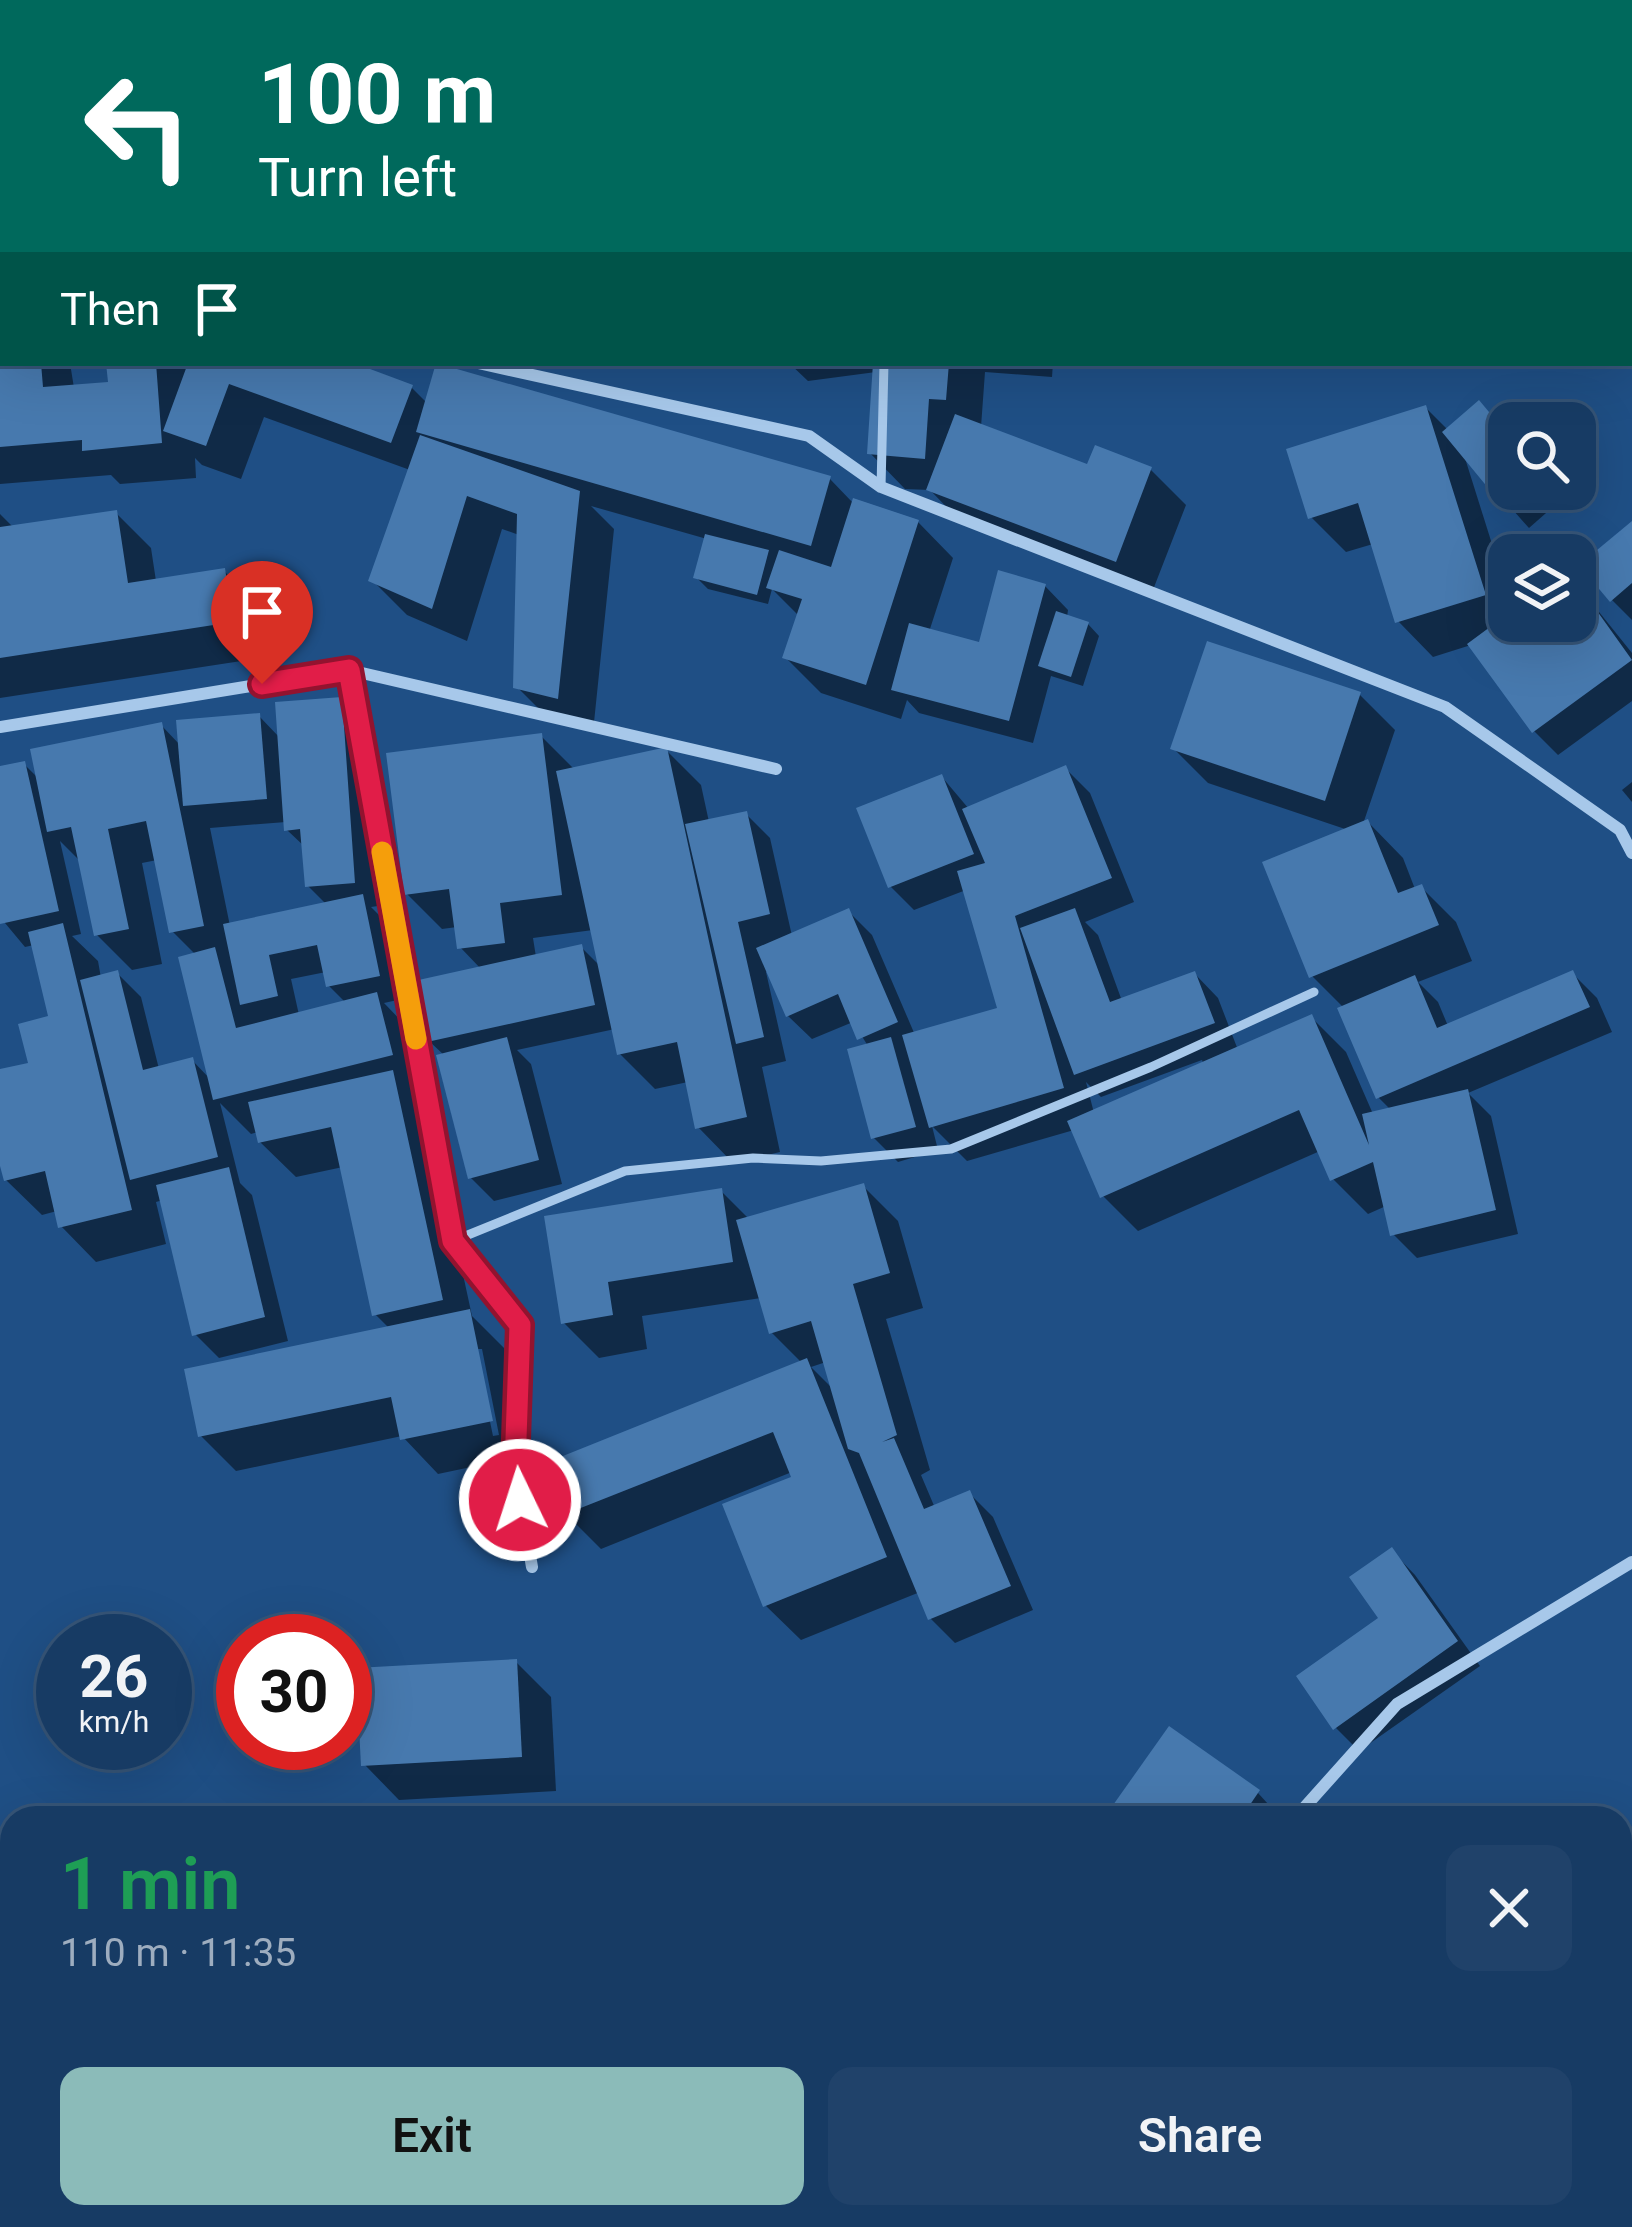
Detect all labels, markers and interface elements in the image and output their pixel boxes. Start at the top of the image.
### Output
text: 100 m [258,45,496,144]
icon: left [60,48,216,204]
text: Turn left [258,146,457,209]
icon: arrive [184,276,250,342]
text: Then [60,283,160,336]
map controls [1488,402,1596,642]
button: search [1488,402,1596,510]
button: layers [1488,534,1596,642]
pin [211,561,313,684]
icon: arrive [229,579,295,645]
position arrow [457,1437,583,1563]
speed limit sign: 30 [216,1614,372,1770]
text: 26 [80,1641,148,1712]
text: km/h [79,1704,149,1739]
text: 1 min [60,1842,241,1927]
button: close [1446,1845,1572,1971]
text: 110 m · 11:35 [60,1930,296,1976]
button: Exit [60,2067,804,2205]
button: Share [828,2067,1572,2205]

